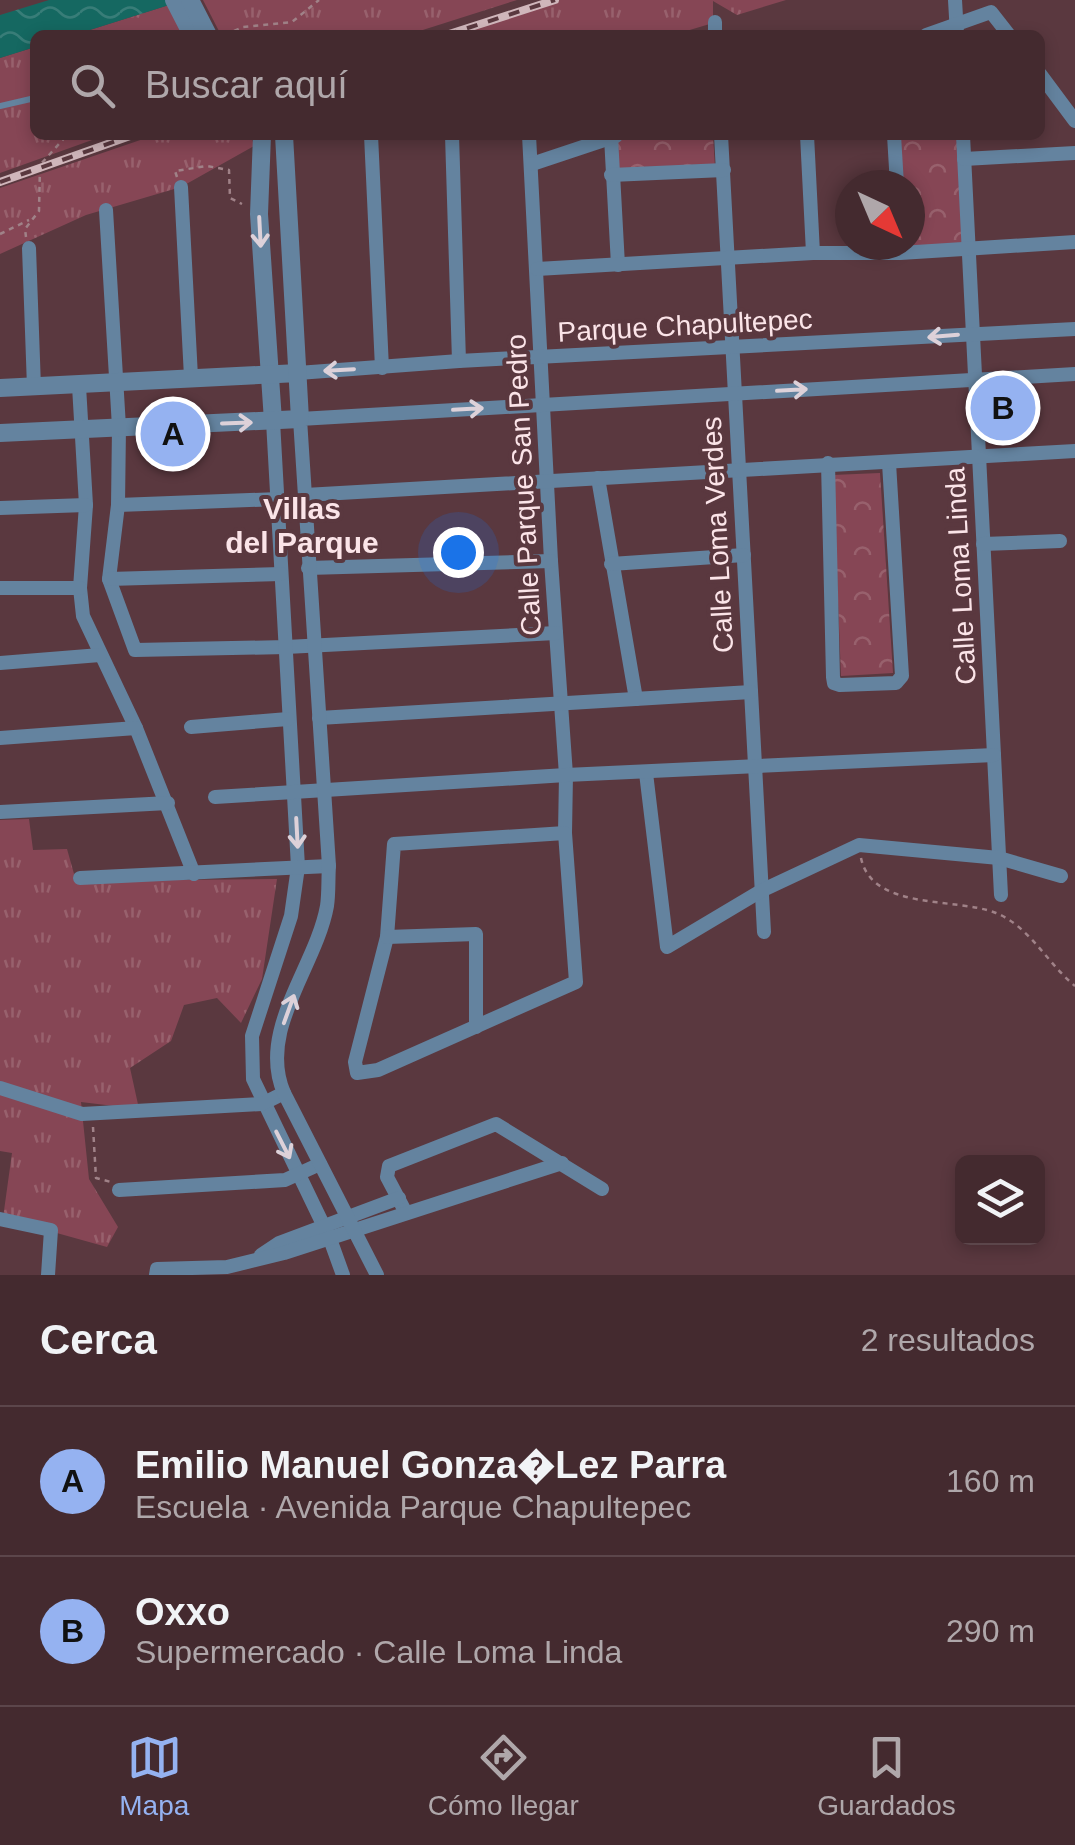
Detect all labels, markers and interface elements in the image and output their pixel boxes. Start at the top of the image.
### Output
search box [30,30,1045,140]
icon: search [65,58,120,113]
text: Buscar aquí [145,64,348,106]
north arrow [835,170,925,260]
one-way arrow [251,216,270,248]
street label: Parque Chapultepec [557,303,813,348]
one-way arrow [927,327,959,346]
street label: Calle Parque San Pedro [500,333,547,637]
one-way arrow [323,361,355,380]
pin: B [970,370,1036,446]
one-way arrow [775,380,807,399]
pin: A [140,396,206,472]
one-way arrow [451,399,483,418]
one-way arrow [221,413,253,432]
street label: Calle Loma Verdes [696,416,739,654]
street label: Calle Loma Linda [939,466,982,686]
district label: Villas del Parque [225,492,379,559]
your location [433,527,484,578]
one-way arrow [287,816,306,848]
one-way arrow [281,994,299,1025]
one-way arrow [274,1129,293,1159]
map controls [955,1155,1045,1245]
button: layers [955,1155,1045,1245]
text: Cerca [40,1316,157,1363]
text: 2 resultados [861,1322,1035,1358]
text: Emilio Manuel Gonza�Lez Parra [135,1444,726,1486]
text: A [61,1463,84,1499]
text: 160 m [946,1463,1035,1499]
text: Escuela · Avenida Parque Chapultepec [135,1489,691,1525]
text: Oxxo [135,1591,230,1633]
text: B [61,1613,84,1649]
text: 290 m [946,1613,1035,1649]
text: Supermercado · Calle Loma Linda [135,1634,622,1670]
tab: Mapa [119,1730,189,1822]
tab: Cómo llegar [428,1730,579,1822]
tab: Guardados [817,1730,956,1822]

